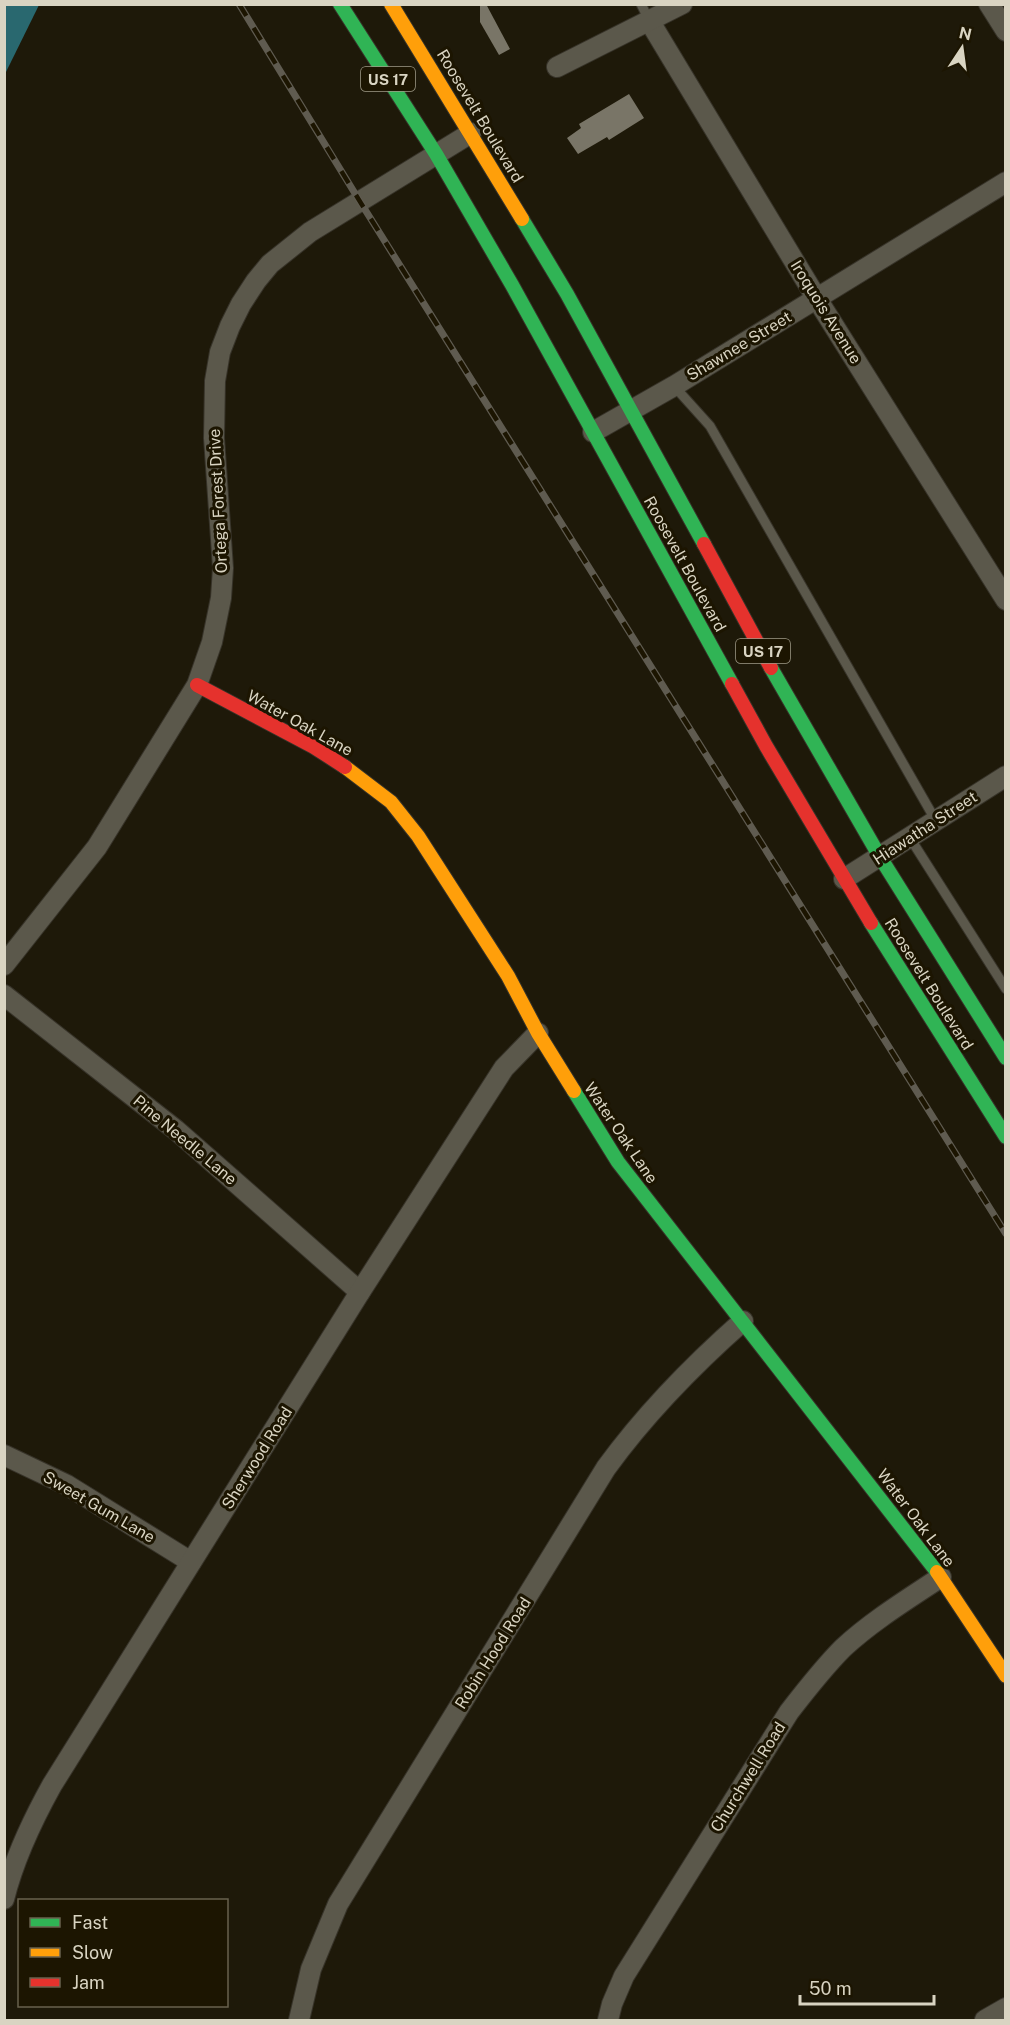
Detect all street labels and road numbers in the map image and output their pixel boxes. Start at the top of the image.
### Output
street label: Roosevelt Boulevard [433,46,527,186]
road number: US 17 [361,67,415,91]
street label: Iroquois Avenue [787,257,865,367]
street label: Shawnee Street [683,307,795,385]
street label: Ortega Forest Drive [205,428,231,574]
street label: Roosevelt Boulevard [640,493,730,635]
road number: US 17 [736,639,790,663]
street label: Water Oak Lane [244,686,356,760]
street label: Hiawatha Street [869,787,981,869]
street label: Roosevelt Boulevard [881,915,977,1053]
street label: Water Oak Lane [580,1079,662,1187]
street label: Pine Needle Lane [129,1091,241,1189]
street label: Sherwood Road [218,1403,296,1513]
street label: Water Oak Lane [873,1465,959,1571]
street label: Sweet Gum Lane [40,1467,158,1547]
street label: Robin Hood Road [451,1594,535,1712]
street label: Churchwell Road [707,1719,789,1835]

